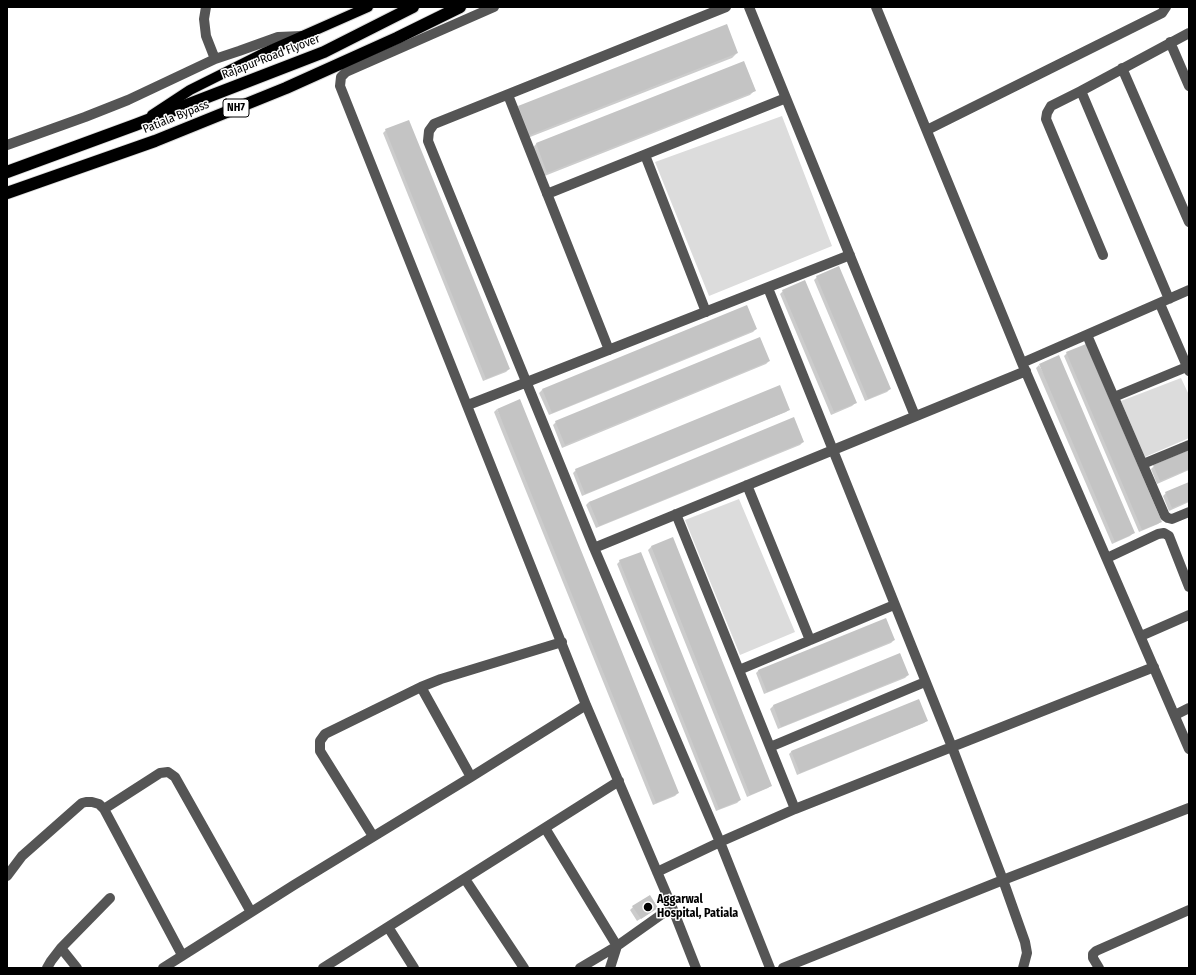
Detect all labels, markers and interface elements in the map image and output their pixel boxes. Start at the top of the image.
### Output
street label: Rajapur Road Flyover [220,32,322,82]
street label: Patiala Bypass [141,97,211,137]
road number: NH7 [223,99,249,117]
place label: Aggarwal Hospital, Patiala [657,893,738,921]
marker: Aggarwal Hospital, Patiala [642,901,654,913]

